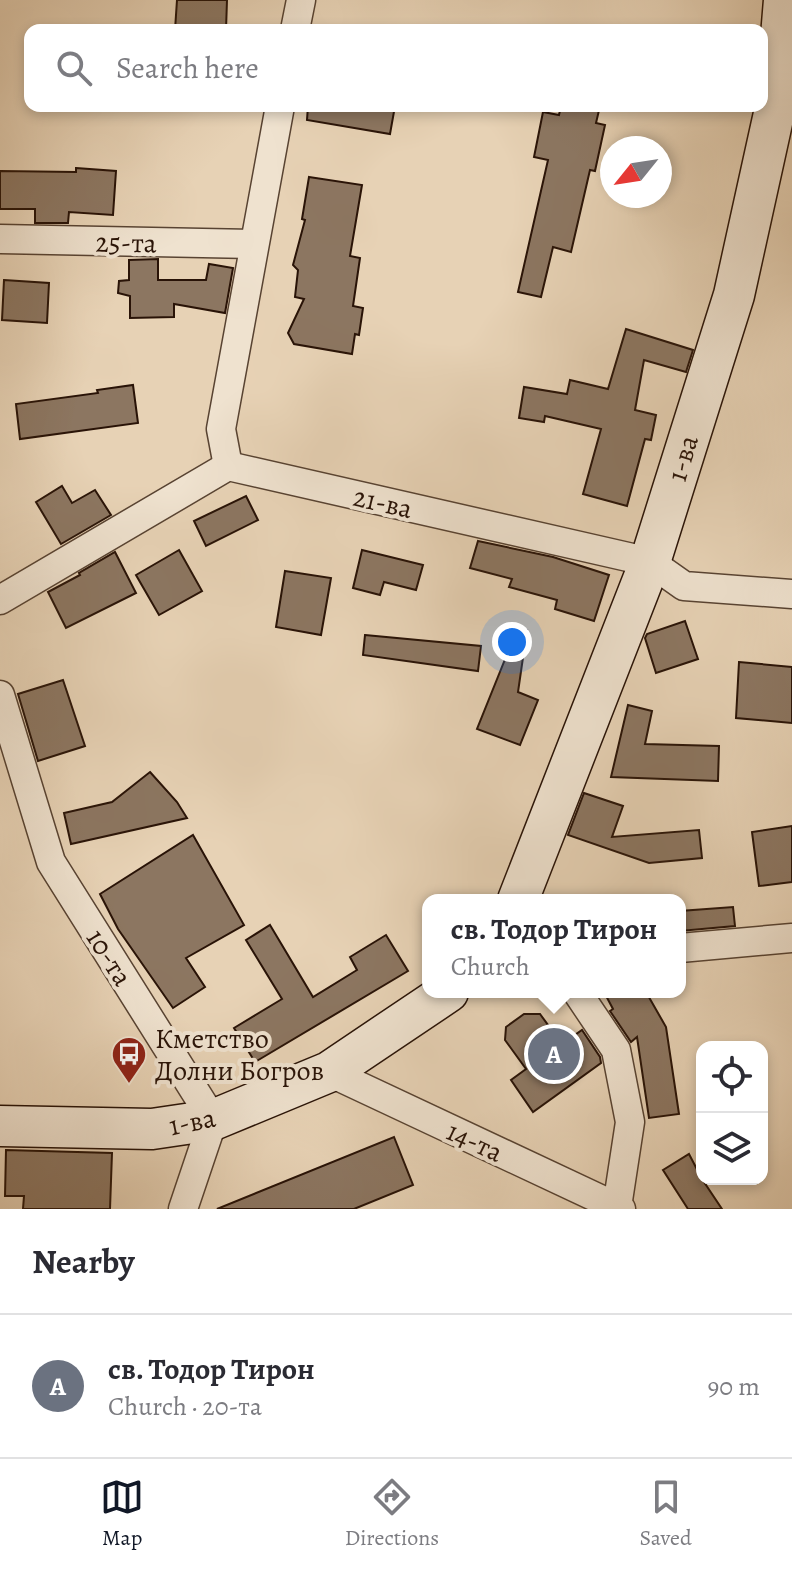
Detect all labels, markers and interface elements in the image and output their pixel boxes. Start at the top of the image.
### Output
search box [24,24,768,112]
icon: search [52,46,96,90]
text: Search here [116,48,259,88]
north arrow [600,136,672,208]
street label: 25-та [95,223,157,263]
street label: 1-ва [658,430,708,486]
street label: 21-ва [349,478,416,528]
your location [492,622,532,662]
popup [422,894,686,998]
text: св. Тодор Тирон [451,909,657,949]
street label: 10-та [77,922,141,993]
text: Church [451,949,530,984]
place label: Кметство Долни Богров [155,1020,324,1090]
pin: A [528,1024,580,1084]
bus stop icon: Кметство Долни Богров [110,1035,148,1085]
map controls [696,1041,768,1185]
button: locate [696,1041,768,1113]
street label: 1-ва [166,1099,219,1145]
street label: 14-та [440,1112,509,1171]
button: layers [696,1113,768,1185]
text: Nearby [32,1238,135,1285]
text: св. Тодор Тирон [108,1349,315,1389]
text: A [50,1369,66,1404]
text: 90 m [708,1369,760,1404]
text: Church · 20-та [108,1389,262,1424]
tab: Map [100,1475,144,1553]
tab: Directions [345,1475,439,1553]
tab: Saved [640,1475,692,1553]

